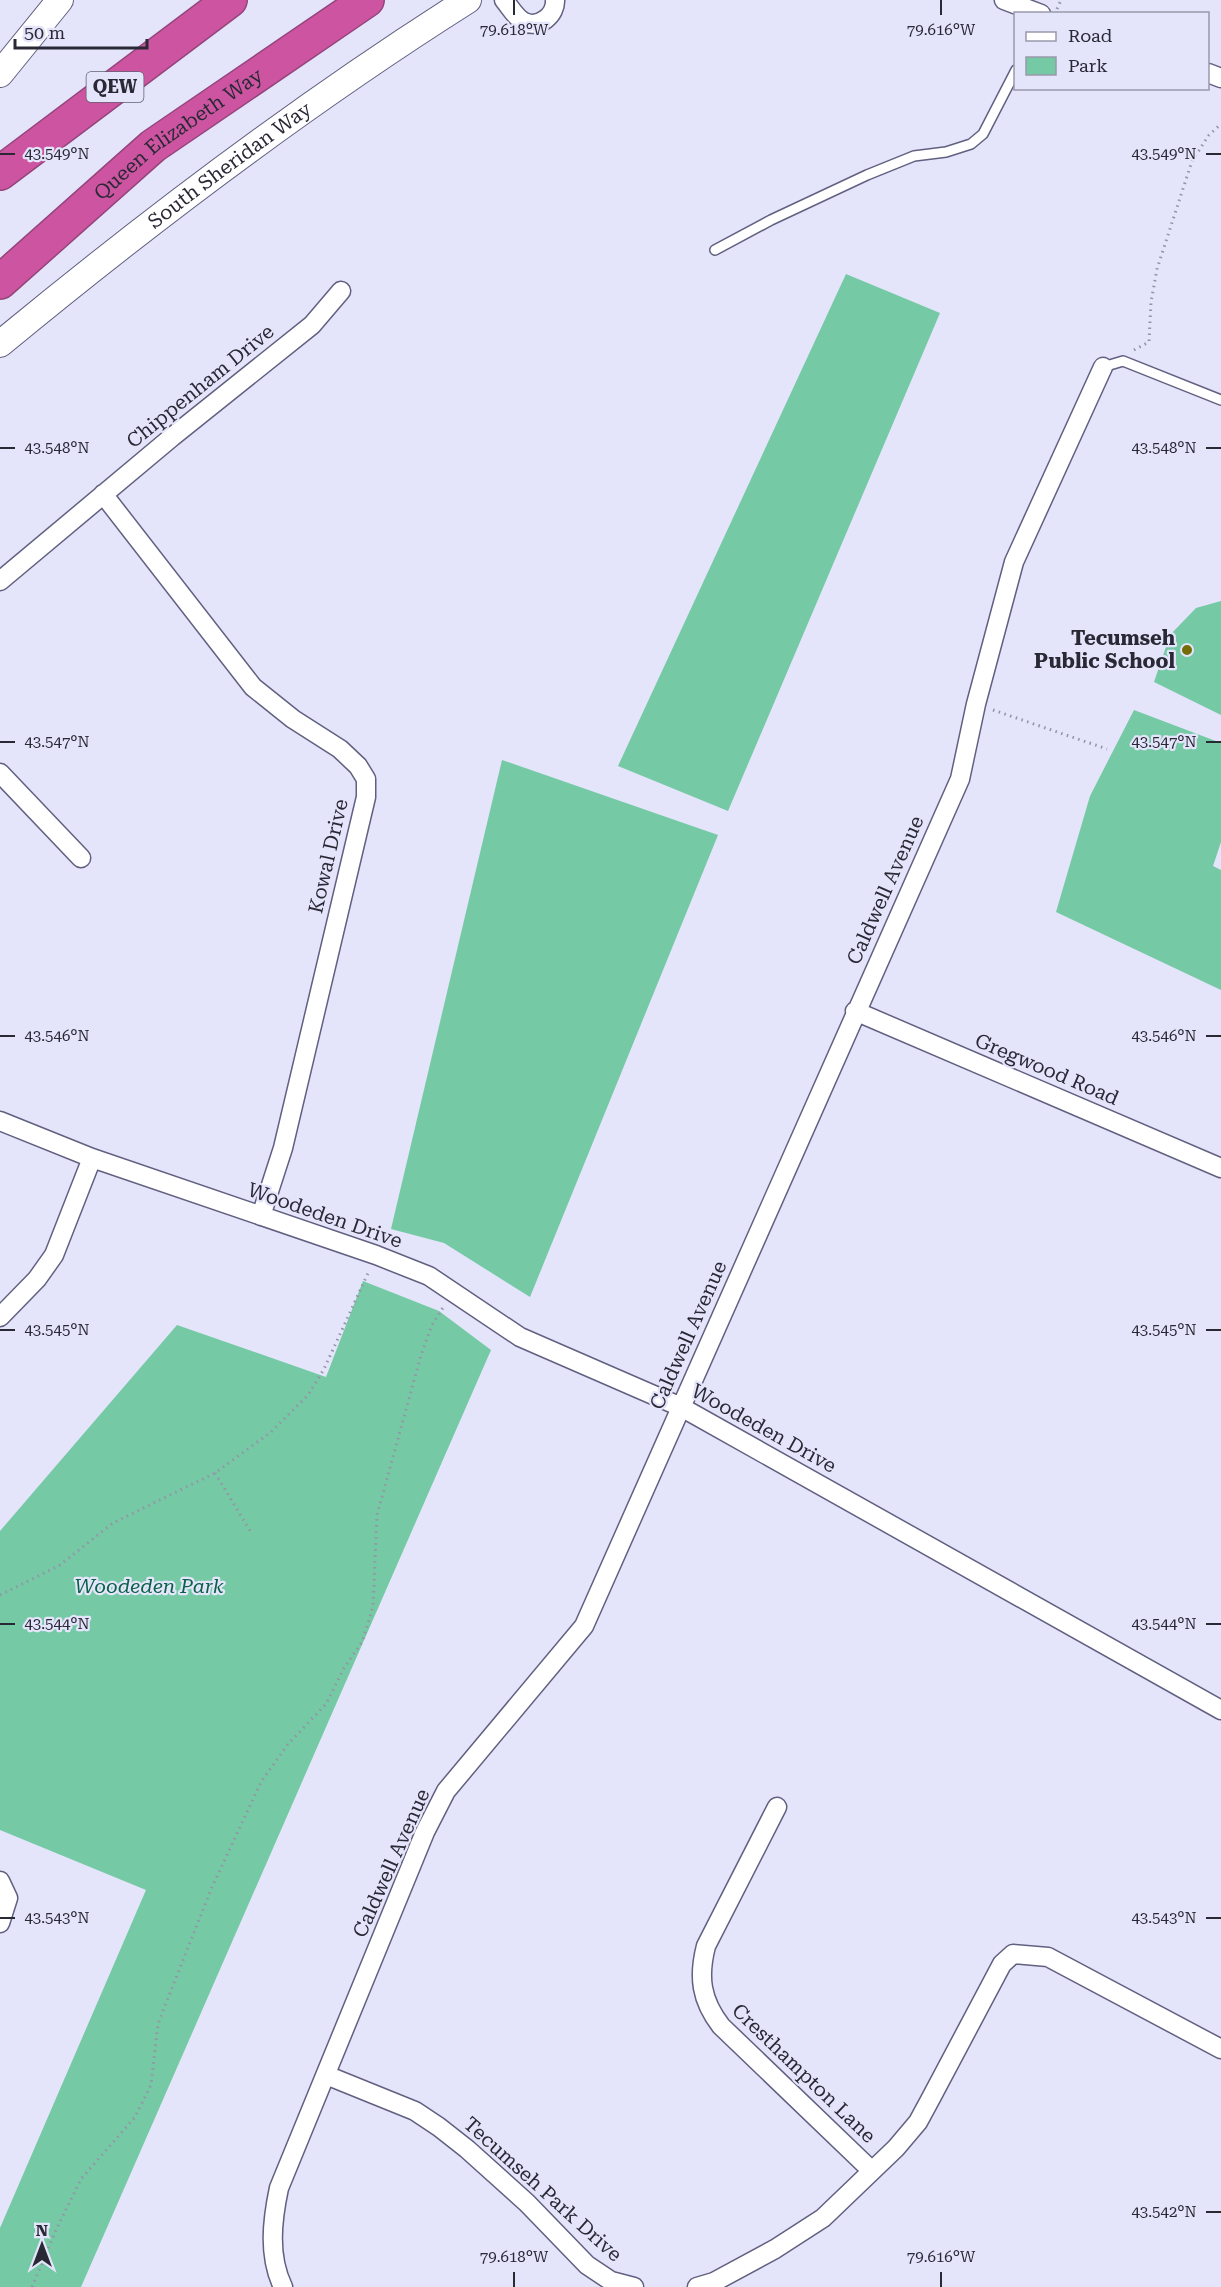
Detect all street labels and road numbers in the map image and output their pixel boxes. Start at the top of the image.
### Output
street label: Queen Elizabeth Way [89,63,267,205]
road number: QEW [86,72,144,102]
street label: South Sheridan Way [143,97,316,233]
street label: Chippenham Drive [121,319,279,453]
street label: Kowal Drive [303,796,353,916]
street label: Caldwell Avenue [841,812,929,968]
street label: Gregwood Road [972,1028,1123,1110]
street label: Woodeden Drive [245,1177,405,1253]
street label: Caldwell Avenue [644,1257,732,1413]
street label: Woodeden Drive [687,1378,841,1478]
street label: Caldwell Avenue [347,1785,435,1941]
street label: Cresthampton Lane [727,1998,881,2148]
street label: Tecumseh Park Drive [459,2112,627,2266]

